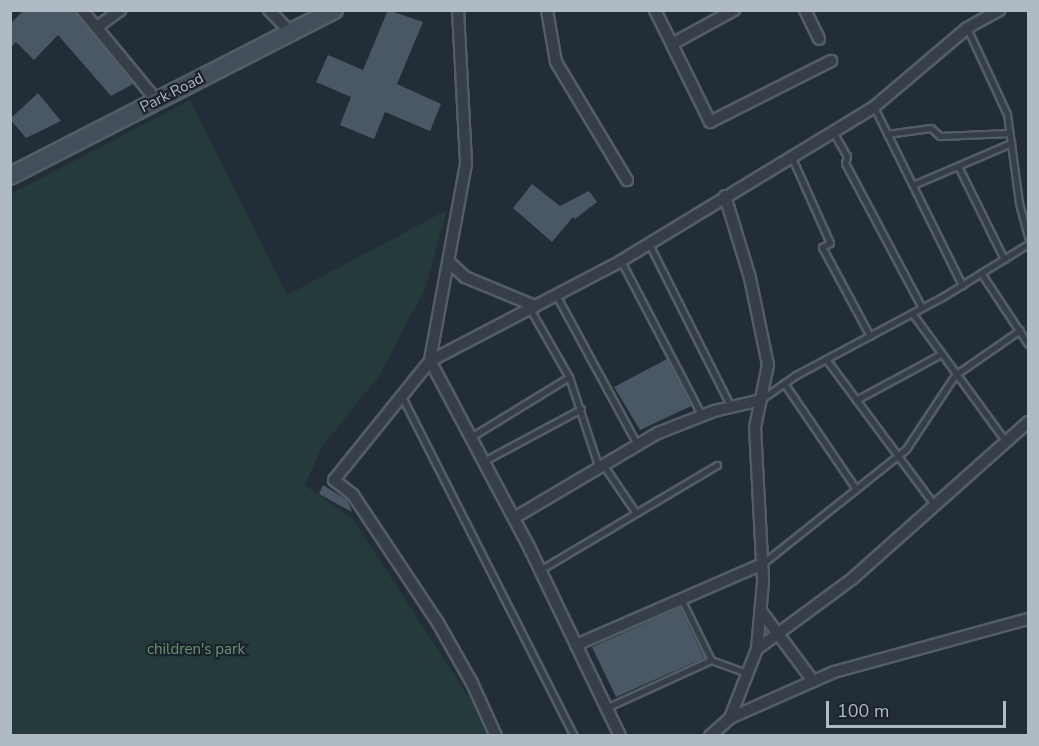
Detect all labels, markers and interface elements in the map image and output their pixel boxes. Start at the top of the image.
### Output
street label: Park Road [137,69,207,117]
park label: children's park [147,641,245,659]
scale bar [829,689,1009,727]
text: 100 m [837,699,889,723]

